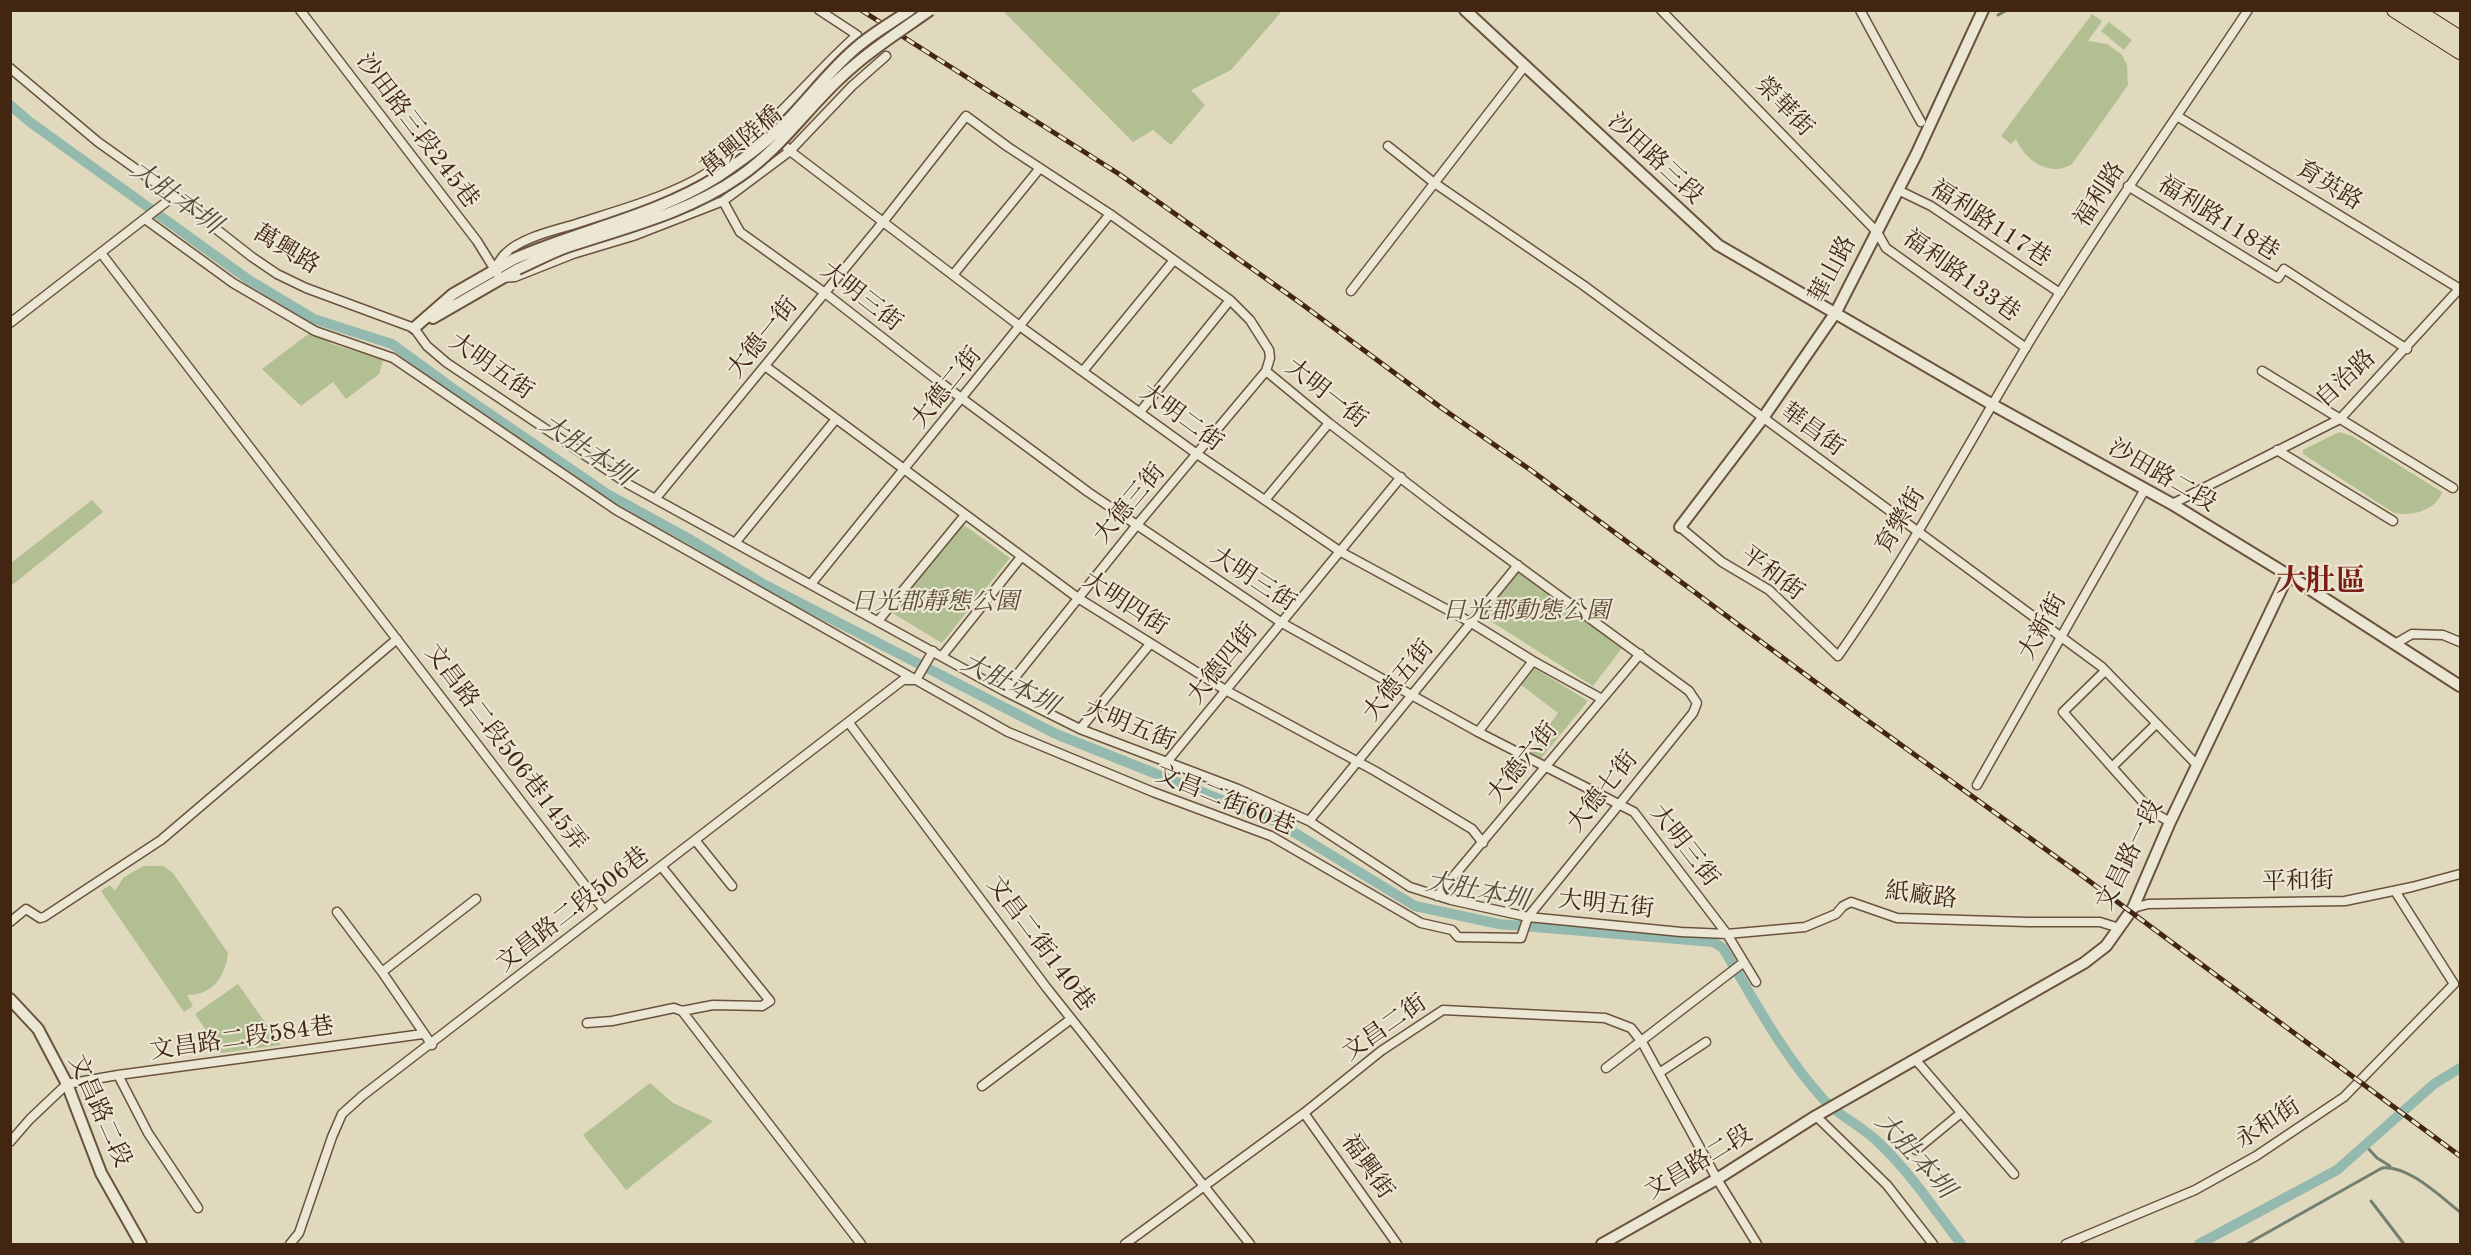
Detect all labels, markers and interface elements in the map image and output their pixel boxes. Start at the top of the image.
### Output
street label: 沙田路三段245巷 [350,48,484,214]
street label: 榮華街 [1749,71,1819,143]
street label: 萬興陸橋 [696,101,788,183]
street label: 沙田路三段 [1601,108,1709,210]
water label: 大肚本圳 [124,155,226,241]
street label: 育英路 [2291,155,2367,217]
street label: 福利路 [2068,157,2132,233]
street label: 福利路118巷 [2152,170,2284,268]
street label: 福利路117巷 [1924,174,2056,274]
street label: 萬興路 [248,219,324,281]
street label: 福利路133巷 [1897,224,2025,328]
street label: 華山路 [1803,231,1863,309]
street label: 大明三街 [814,256,908,338]
street label: 大德一街 [722,292,804,384]
street label: 大明五街 [443,328,539,406]
street label: 大德二街 [906,342,988,434]
street label: 自治路 [2310,344,2382,414]
street label: 大明一街 [1279,353,1373,435]
street label: 大明二街 [1134,378,1228,458]
street label: 華昌街 [1774,397,1850,463]
water label: 大肚本圳 [534,409,638,493]
street label: 沙田路二段 [2103,434,2221,518]
street label: 大德三街 [1088,458,1172,550]
street label: 育樂街 [1870,483,1932,559]
street label: 平和街 [1735,541,1809,607]
street label: 大明三街 [1205,542,1301,618]
district label: 大肚區 [2276,564,2366,600]
street label: 大明四街 [1077,566,1173,642]
park label: 日光郡靜態公園 [851,589,1019,617]
street label: 大新街 [2013,589,2073,665]
park label: 日光郡動態公園 [1442,598,1610,626]
street label: 大德四街 [1182,618,1264,710]
street label: 大德五街 [1358,635,1440,727]
street label: 文昌路二段506巷145弄 [418,639,592,857]
water label: 大肚本圳 [956,647,1062,723]
street label: 大明五街 [1079,695,1179,757]
street label: 大德六街 [1482,717,1564,809]
street label: 大德七街 [1562,746,1644,838]
street label: 文昌二街60巷 [1151,760,1299,842]
street label: 文昌路一段 [2091,795,2169,915]
street label: 大明三街 [1643,799,1725,893]
street label: 文昌路二段506巷 [491,841,655,979]
water label: 大肚本圳 [1423,867,1531,917]
street label: 平和街 [2262,867,2334,897]
street label: 文昌二街140巷 [980,871,1100,1017]
street label: 紙廠路 [1884,877,1958,915]
street label: 大明五街 [1557,886,1655,924]
street label: 文昌二街 [1337,989,1433,1067]
street label: 文昌路二段584巷 [148,1012,336,1066]
street label: 文昌路二段 [61,1050,137,1172]
street label: 永和街 [2230,1092,2306,1156]
water label: 大肚本圳 [1868,1107,1960,1205]
street label: 文昌路二段 [1640,1120,1758,1206]
street label: 福興街 [1335,1129,1399,1205]

